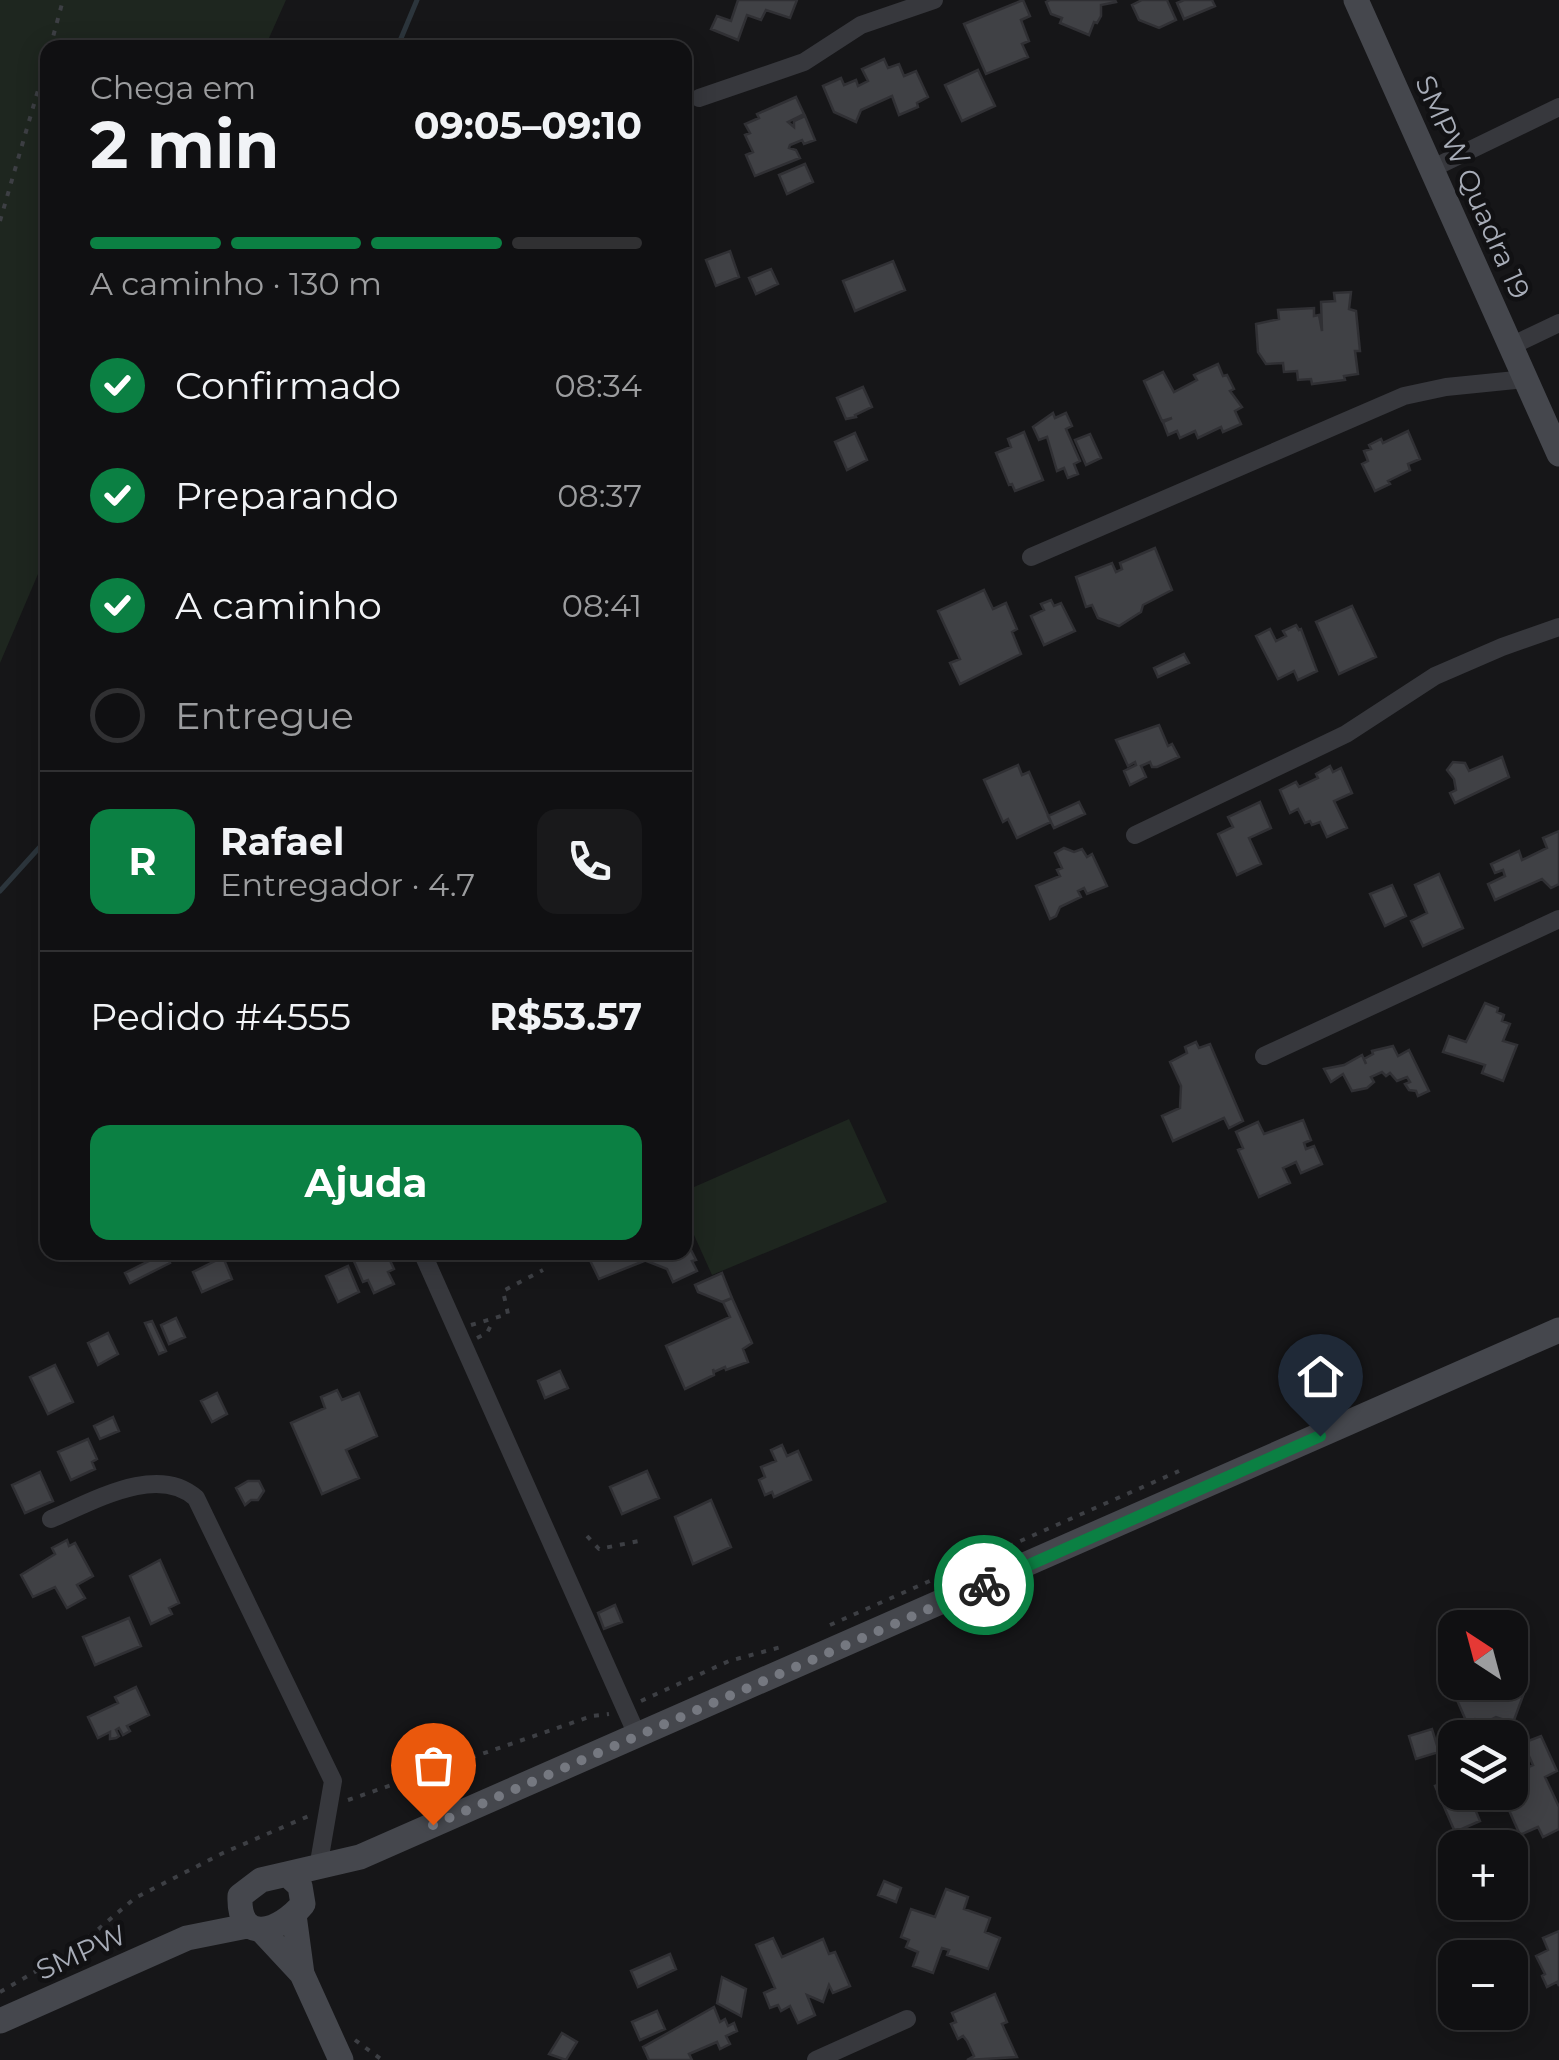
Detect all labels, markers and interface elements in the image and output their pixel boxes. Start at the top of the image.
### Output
text: Chega em [90,68,256,107]
street label: SMPW Quadra 19 [1408,70,1538,304]
text: 09:05–09:10 [414,102,642,149]
text: 2 min [90,105,279,184]
text: A caminho · 130 m [90,264,382,303]
icon: check [90,358,145,413]
text: Confirmado [175,362,401,409]
text: 08:34 [554,366,642,405]
icon: check [90,468,145,523]
text: Preparando [175,472,399,519]
text: 08:37 [557,476,642,515]
icon: check [90,578,145,633]
text: A caminho [175,582,382,629]
text: 08:41 [562,586,642,625]
text: Entregue [175,692,354,739]
button: phone [537,809,642,914]
text: Rafael [220,818,345,865]
text: R [129,838,156,885]
text: Entregador · 4.7 [220,865,475,904]
text: Pedido #4555 [90,993,351,1040]
text: R$53.57 [489,993,642,1040]
button: Ajuda [90,1125,642,1240]
pin [1278,1334,1363,1437]
icon: home [1293,1349,1348,1404]
courier [934,1535,1034,1635]
icon: bike [957,1558,1012,1613]
north arrow [1438,1610,1528,1700]
map controls [1438,1610,1528,2030]
button: layers [1438,1720,1528,1810]
pin [391,1723,476,1826]
icon: bag [406,1738,461,1793]
button: + [1438,1830,1528,1920]
street label: SMPW [31,1917,131,1987]
button: − [1438,1940,1528,2030]

